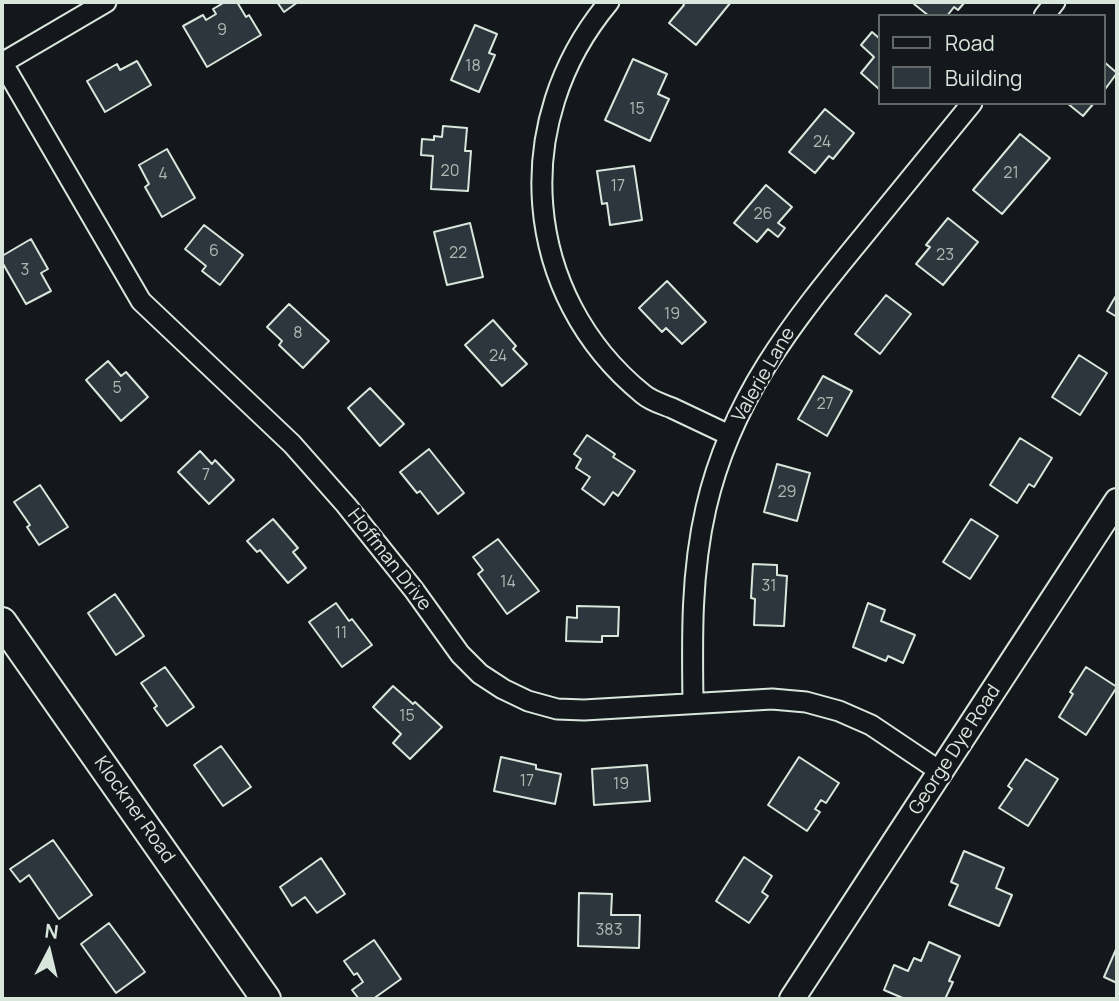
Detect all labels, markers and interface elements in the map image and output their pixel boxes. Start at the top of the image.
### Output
legend [878,14,1105,105]
house number: 9 [217,21,227,41]
text: Road [945,29,995,57]
house number: 18 [465,57,481,77]
text: Building [945,64,1022,92]
house number: 15 [629,100,645,120]
house number: 24 [813,133,831,153]
house number: 20 [441,162,459,182]
house number: 21 [1003,164,1019,184]
house number: 4 [158,165,168,185]
house number: 17 [611,177,625,197]
house number: 26 [753,205,773,225]
house number: 6 [209,242,219,262]
house number: 22 [449,244,467,264]
house number: 23 [936,246,954,266]
house number: 3 [21,261,29,281]
house number: 19 [664,305,680,325]
house number: 8 [293,324,303,344]
street label: Valerie Lane [728,324,800,426]
house number: 24 [489,347,507,367]
house number: 5 [112,379,122,399]
house number: 27 [816,395,834,415]
house number: 7 [202,466,210,486]
house number: 29 [777,483,797,503]
street label: Hoffman Drive [342,505,436,615]
house number: 14 [500,573,516,593]
house number: 31 [761,577,777,597]
house number: 11 [335,624,347,644]
street label: George Dye Road [904,681,1006,819]
house number: 15 [399,707,415,727]
street label: Klockner Road [89,752,179,868]
house number: 17 [520,772,534,792]
house number: 19 [613,775,629,795]
north arrow [14,917,84,987]
text: N [43,917,60,945]
house number: 383 [596,921,622,941]

